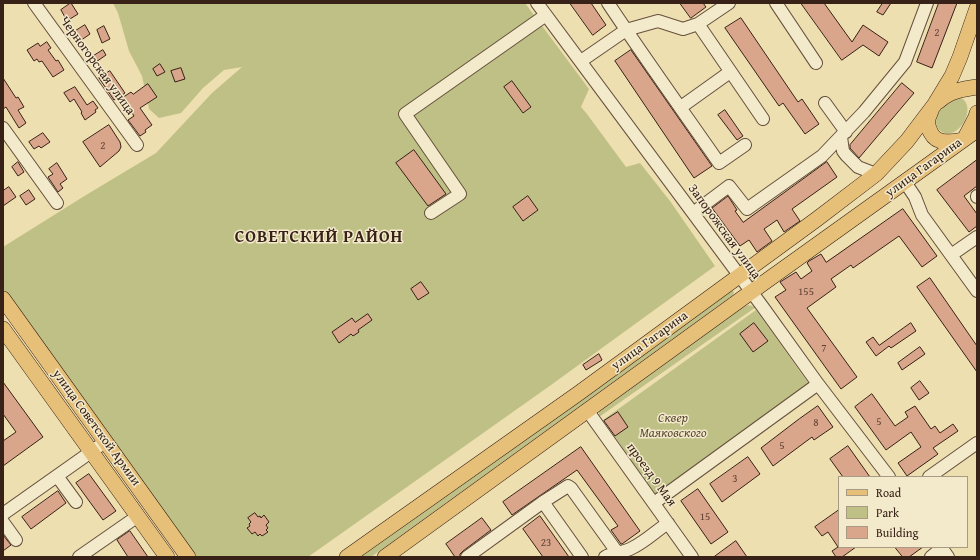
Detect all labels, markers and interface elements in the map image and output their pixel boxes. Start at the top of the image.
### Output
street label: Черногорская улица [56,14,138,118]
house number: 2 [934,26,940,40]
street label: улица Гагарина [883,135,965,201]
house number: 2 [100,139,106,153]
street label: Запорожская улица [684,182,764,282]
district label: СОВЕТСКИЙ РАЙОН [235,228,403,248]
house number: 155 [798,285,814,299]
street label: улица Гагарина [609,308,691,374]
house number: 7 [821,341,827,355]
street label: улица Советской Армии [49,367,143,489]
park label: Сквер Маяковского [640,411,706,442]
house number: 5 [876,415,882,429]
house number: 8 [813,416,819,430]
house number: 5 [779,439,785,453]
street label: проезд 9 Мая [623,440,679,510]
house number: 3 [732,472,738,486]
legend [838,476,968,548]
text: Road [876,484,901,501]
text: Park [876,504,899,521]
house number: 15 [700,510,710,524]
text: Building [876,524,919,541]
house number: 23 [541,536,551,550]

